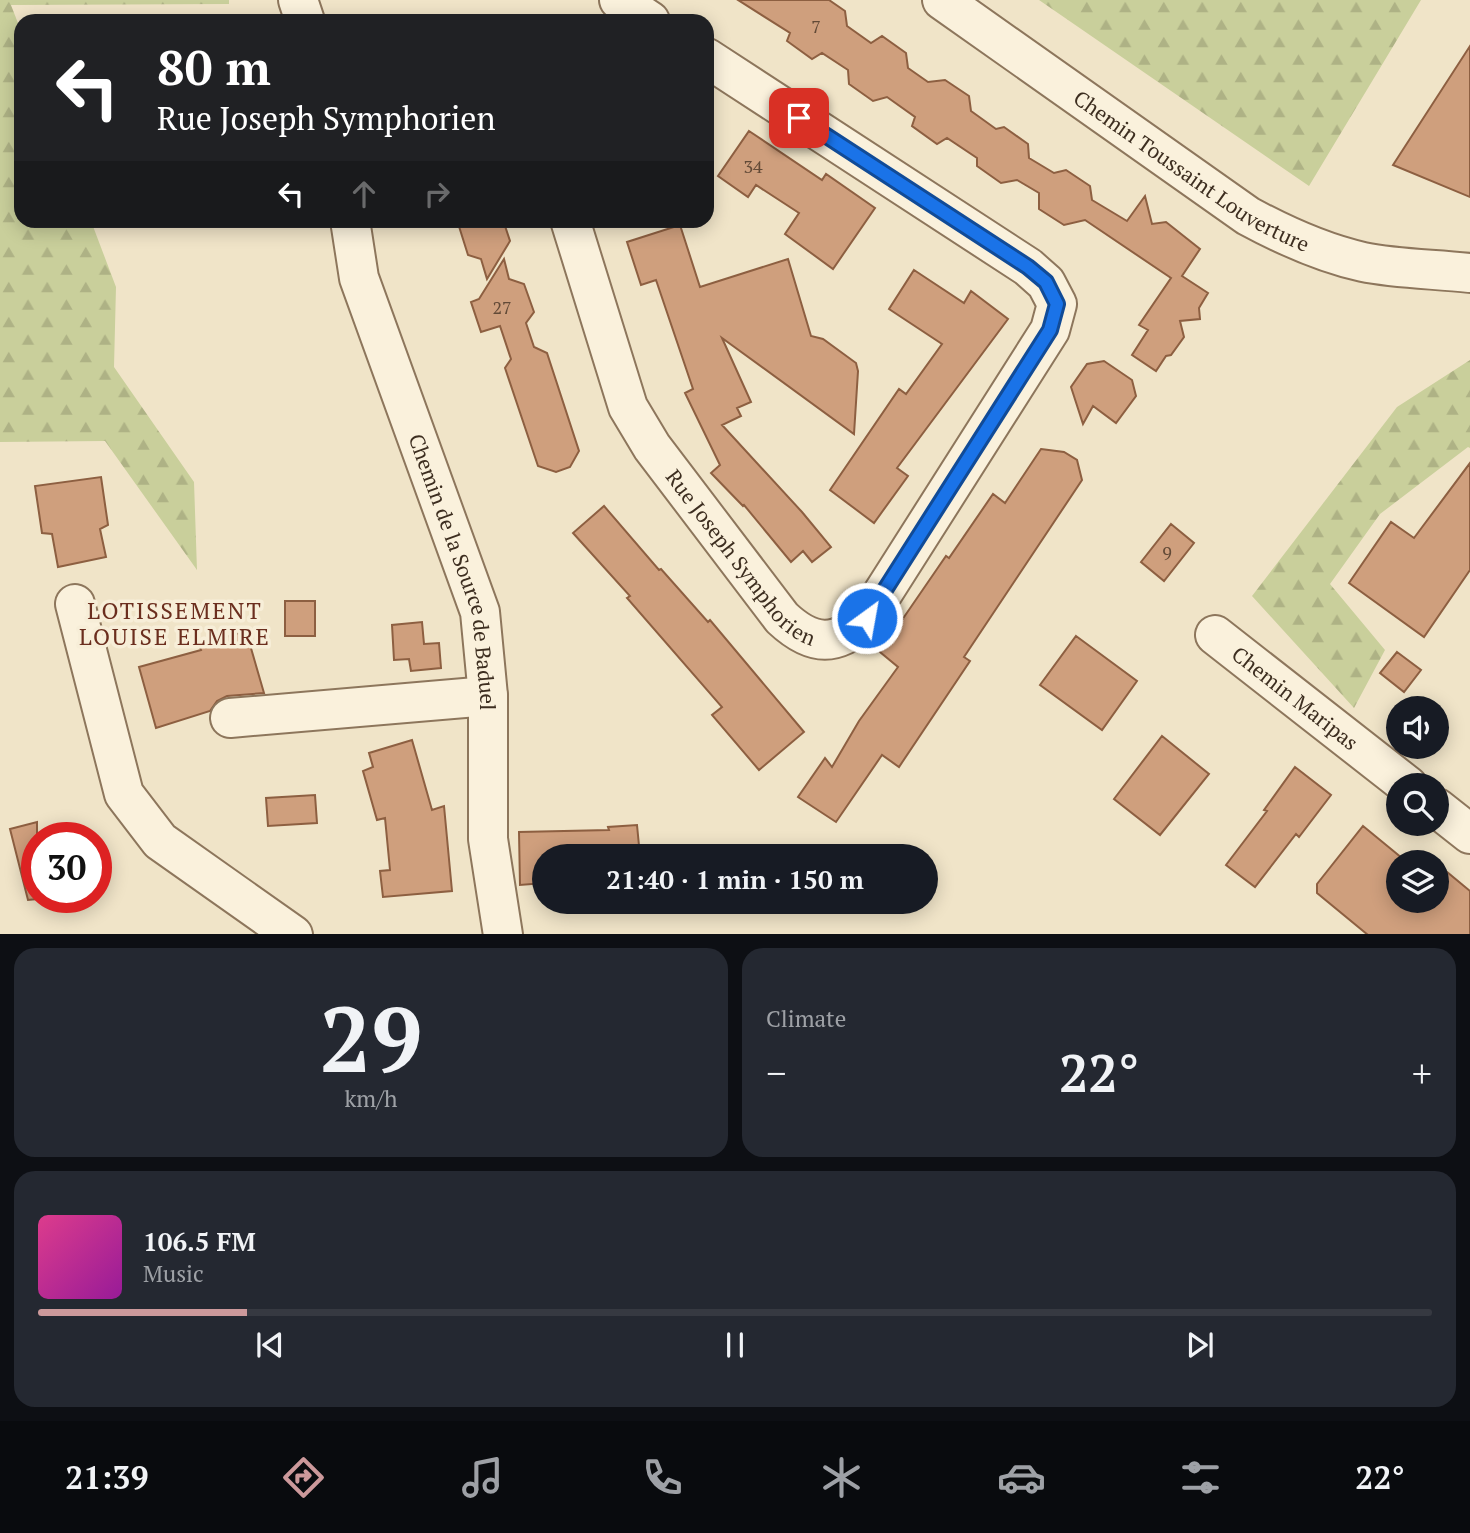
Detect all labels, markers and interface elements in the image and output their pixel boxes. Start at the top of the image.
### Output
house number: 7 [811,14,821,38]
text: 80 m [157,34,271,99]
icon: left [42,42,133,133]
street label: Chemin Toussaint Louverture [1068,83,1314,258]
pin [769,88,829,148]
text: Rue Joseph Symphorien [157,97,495,139]
icon: arrive [780,99,818,137]
house number: 34 [743,154,763,178]
icon: left [272,175,310,213]
icon: ahead [345,175,383,213]
icon: right [418,175,456,213]
house number: 27 [492,295,512,319]
street label: Chemin de la Source de Baduel [403,430,502,710]
street label: Rue Joseph Symphorien [660,464,820,652]
house number: 9 [1162,540,1172,564]
position arrow [830,581,904,655]
district label: LOTISSEMENT LOUISE ELMIRE [79,595,271,652]
street label: Chemin Maripas [1226,640,1364,756]
map controls [1386,696,1449,913]
button: sound [1386,696,1449,759]
button: search [1386,773,1449,836]
speed limit sign: 30 [21,822,112,913]
button: layers [1386,850,1449,913]
text: 21:40 · 1 min · 150 m [606,862,864,896]
text: 29 [320,977,422,1098]
text: Climate [766,1003,846,1034]
text: 22° [1059,1038,1139,1107]
text: − [766,1048,786,1098]
text: + [1412,1048,1432,1098]
text: km/h [344,1083,398,1114]
text: 106.5 FM [143,1224,256,1258]
text: Music [143,1258,204,1289]
icon: previous [251,1326,289,1364]
icon: pause [716,1326,754,1364]
icon: next [1181,1326,1219,1364]
icon: directions [279,1453,328,1502]
icon: music [458,1453,507,1502]
icon: phone [638,1453,687,1502]
icon: climate [817,1453,866,1502]
icon: car [997,1453,1046,1502]
icon: filters [1176,1453,1225,1502]
text: 21:39 [65,1456,149,1498]
text: 22° [1355,1456,1405,1498]

